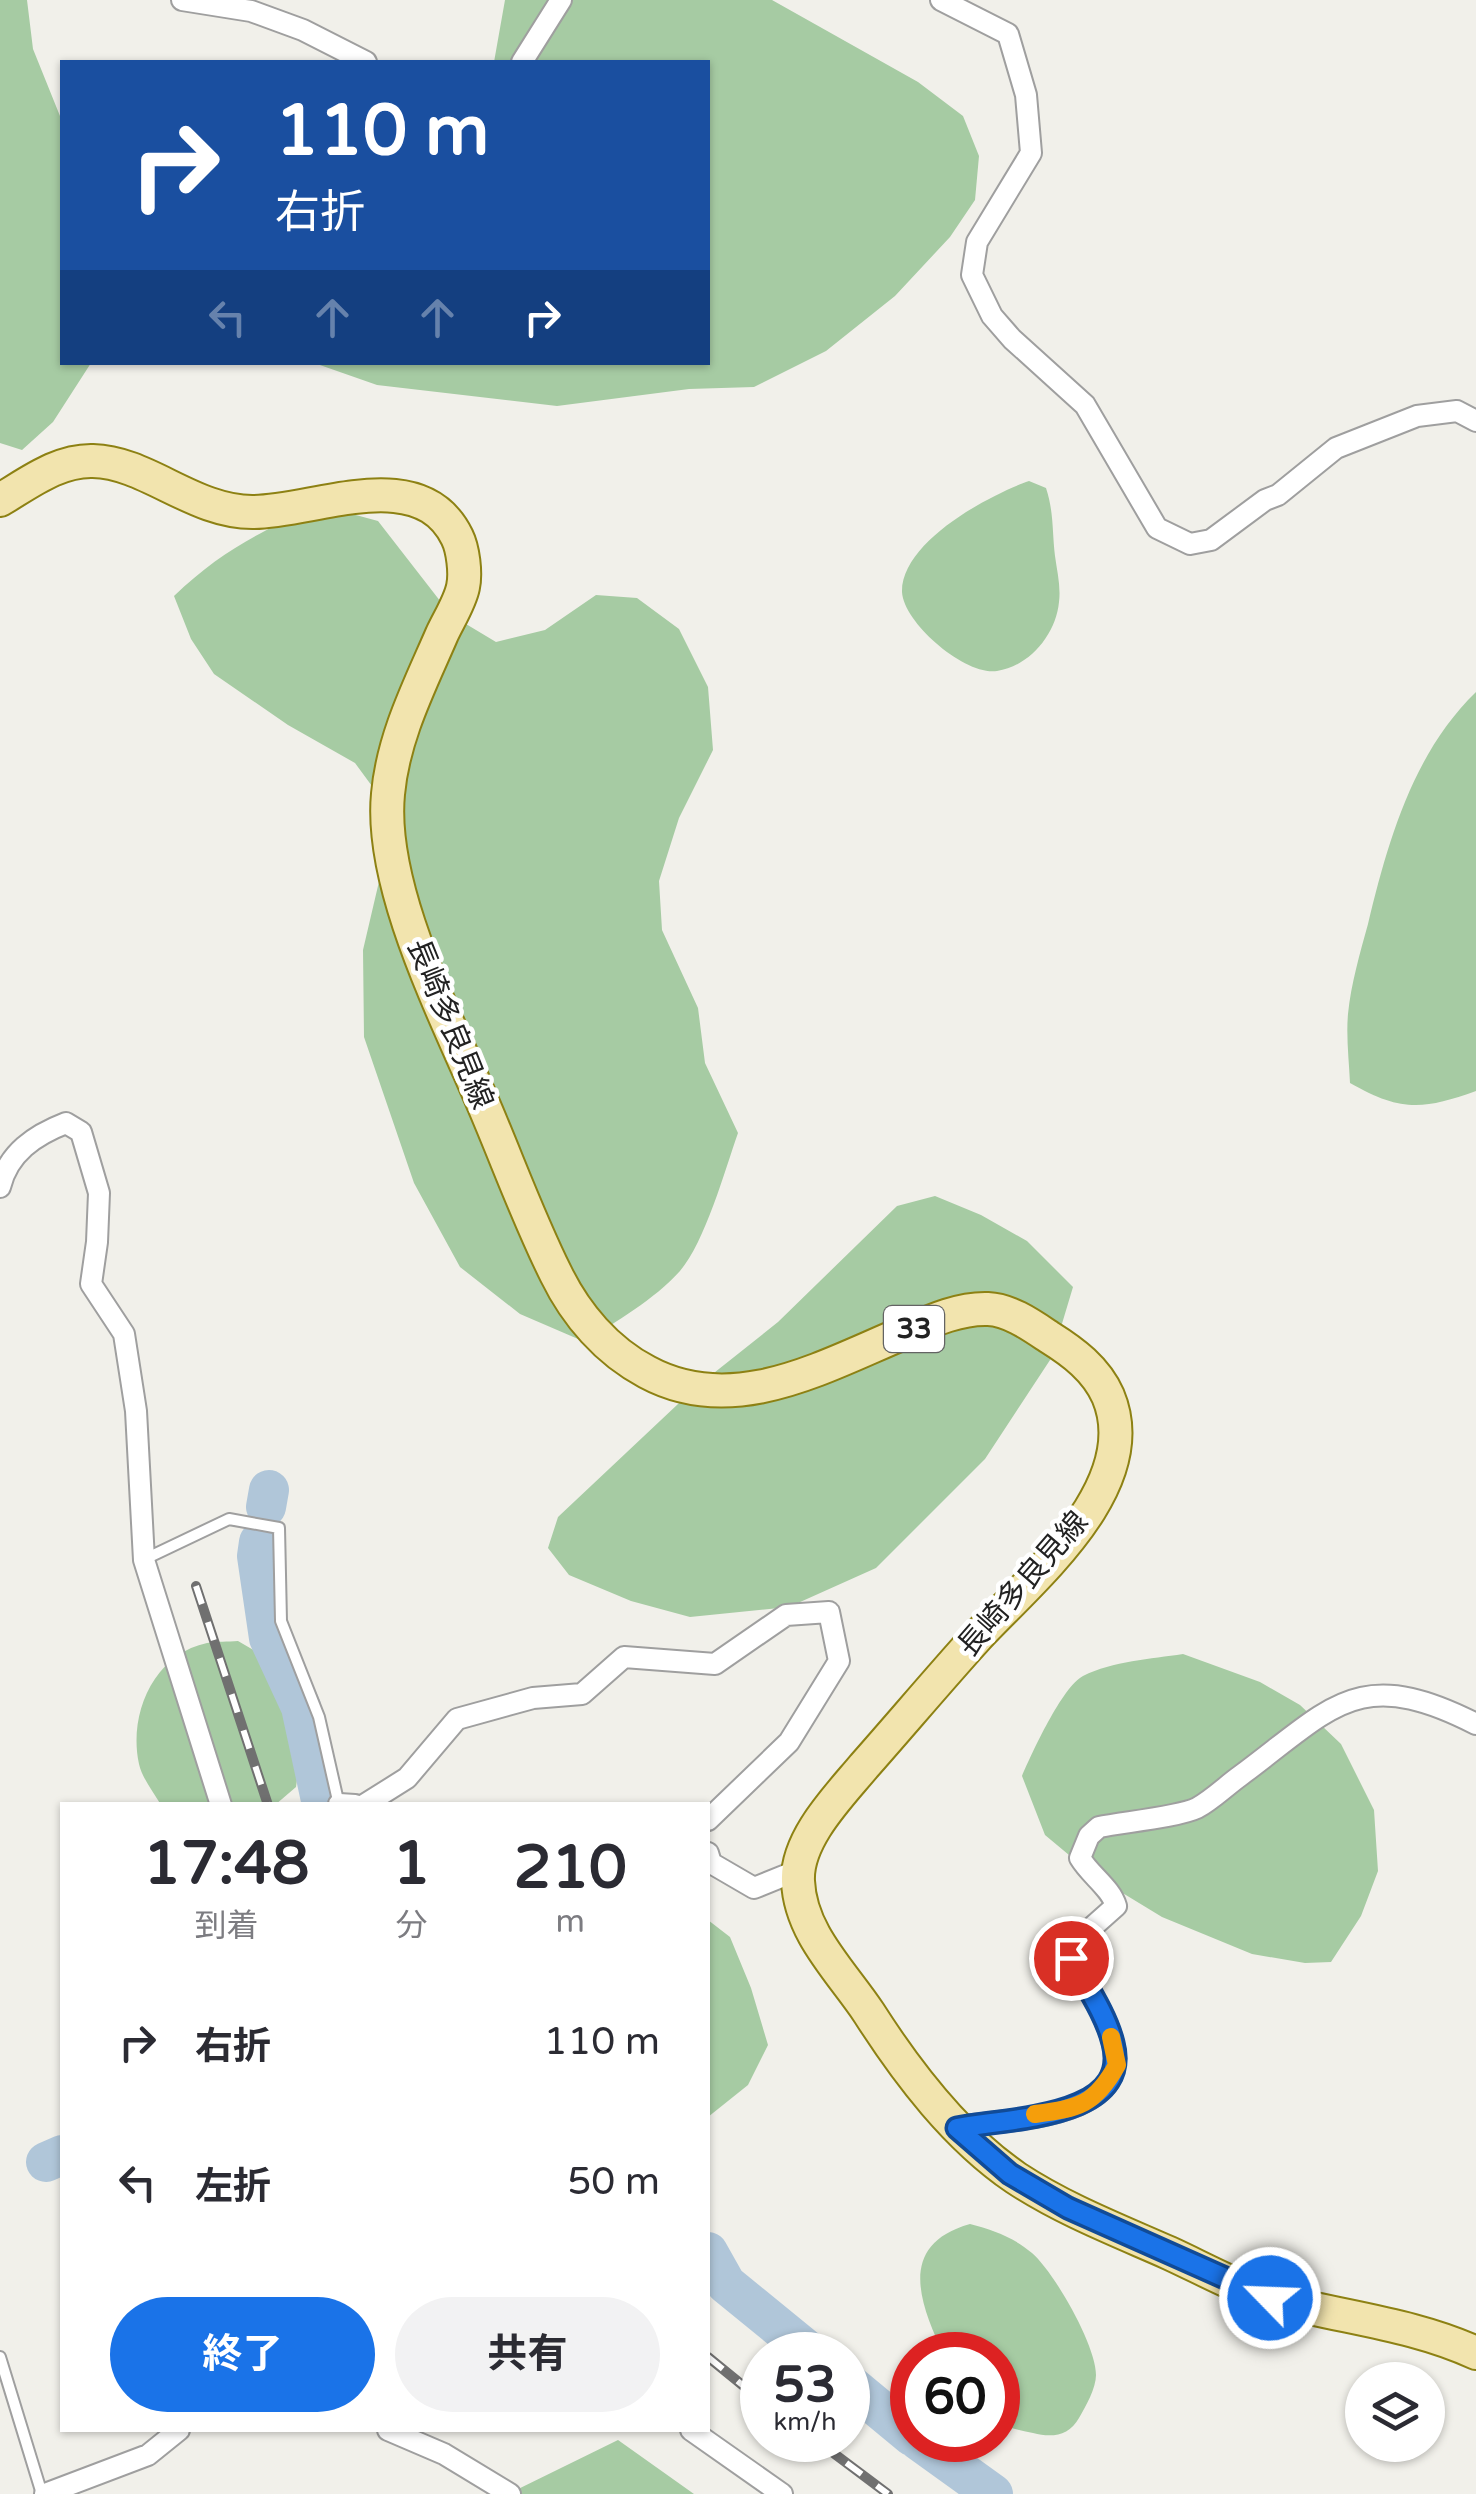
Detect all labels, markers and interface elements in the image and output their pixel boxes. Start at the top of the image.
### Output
text: 110 m [275,90,489,174]
icon: right [110,100,240,230]
text: 右折 [275,186,365,240]
icon: left [200,290,255,345]
icon: ahead [305,290,360,345]
icon: ahead [410,290,465,345]
icon: right [515,290,570,345]
street label: 長崎多良見線 [399,934,501,1114]
road number: 33 [884,1306,944,1352]
street label: 長崎多良見線 [950,1504,1096,1664]
text: 17:48 [143,1828,310,1900]
text: 1 [393,1828,430,1900]
text: 210 [514,1832,627,1904]
text: m [556,1903,585,1941]
text: 到着 [194,1907,258,1945]
text: 分 [396,1907,428,1945]
pin [1029,1916,1114,2001]
icon: arrive [1044,1931,1099,1986]
icon: right [110,2015,165,2070]
text: 110 m [544,2019,660,2065]
text: 右折 [195,2024,271,2070]
icon: left [110,2155,165,2210]
text: 50 m [568,2159,660,2205]
text: 左折 [195,2164,271,2210]
position arrow [1218,2246,1322,2350]
button: 終了 [110,2297,375,2412]
button: 共有 [395,2297,660,2412]
speed limit sign: 60 [890,2332,1020,2462]
text: 53 [774,2355,836,2415]
map controls [1345,2362,1445,2462]
button: layers [1345,2362,1445,2462]
text: km/h [774,2407,836,2437]

